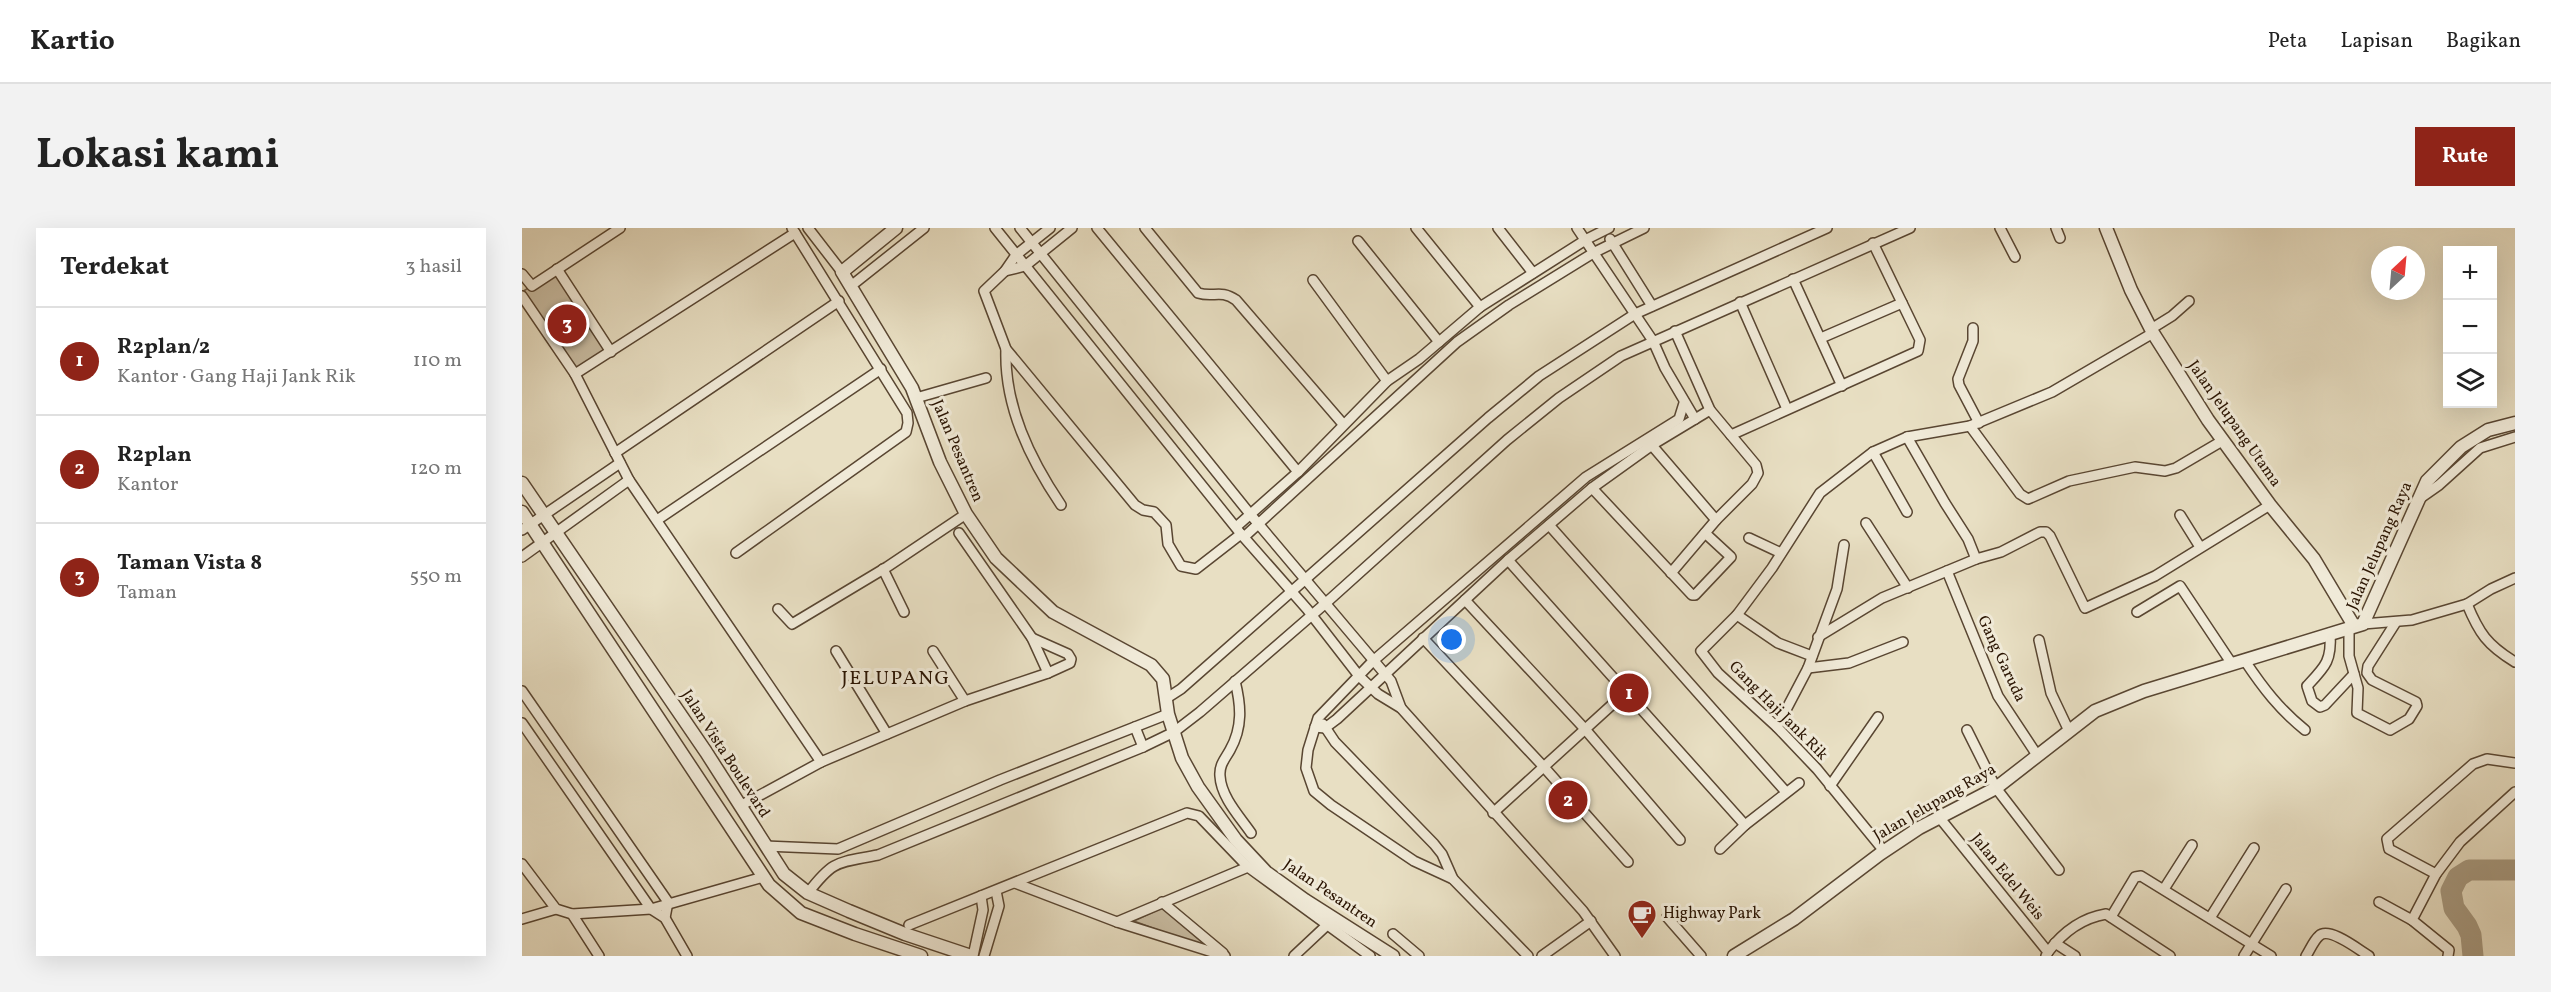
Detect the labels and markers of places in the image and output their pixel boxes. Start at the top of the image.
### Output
pin: 3 [548,302,586,346]
pin: 1 [1610,670,1648,716]
pin: 2 [1548,778,1588,822]
cafe icon: Highway Park [1626,898,1658,940]
place label: Highway Park [1663,903,1761,925]

